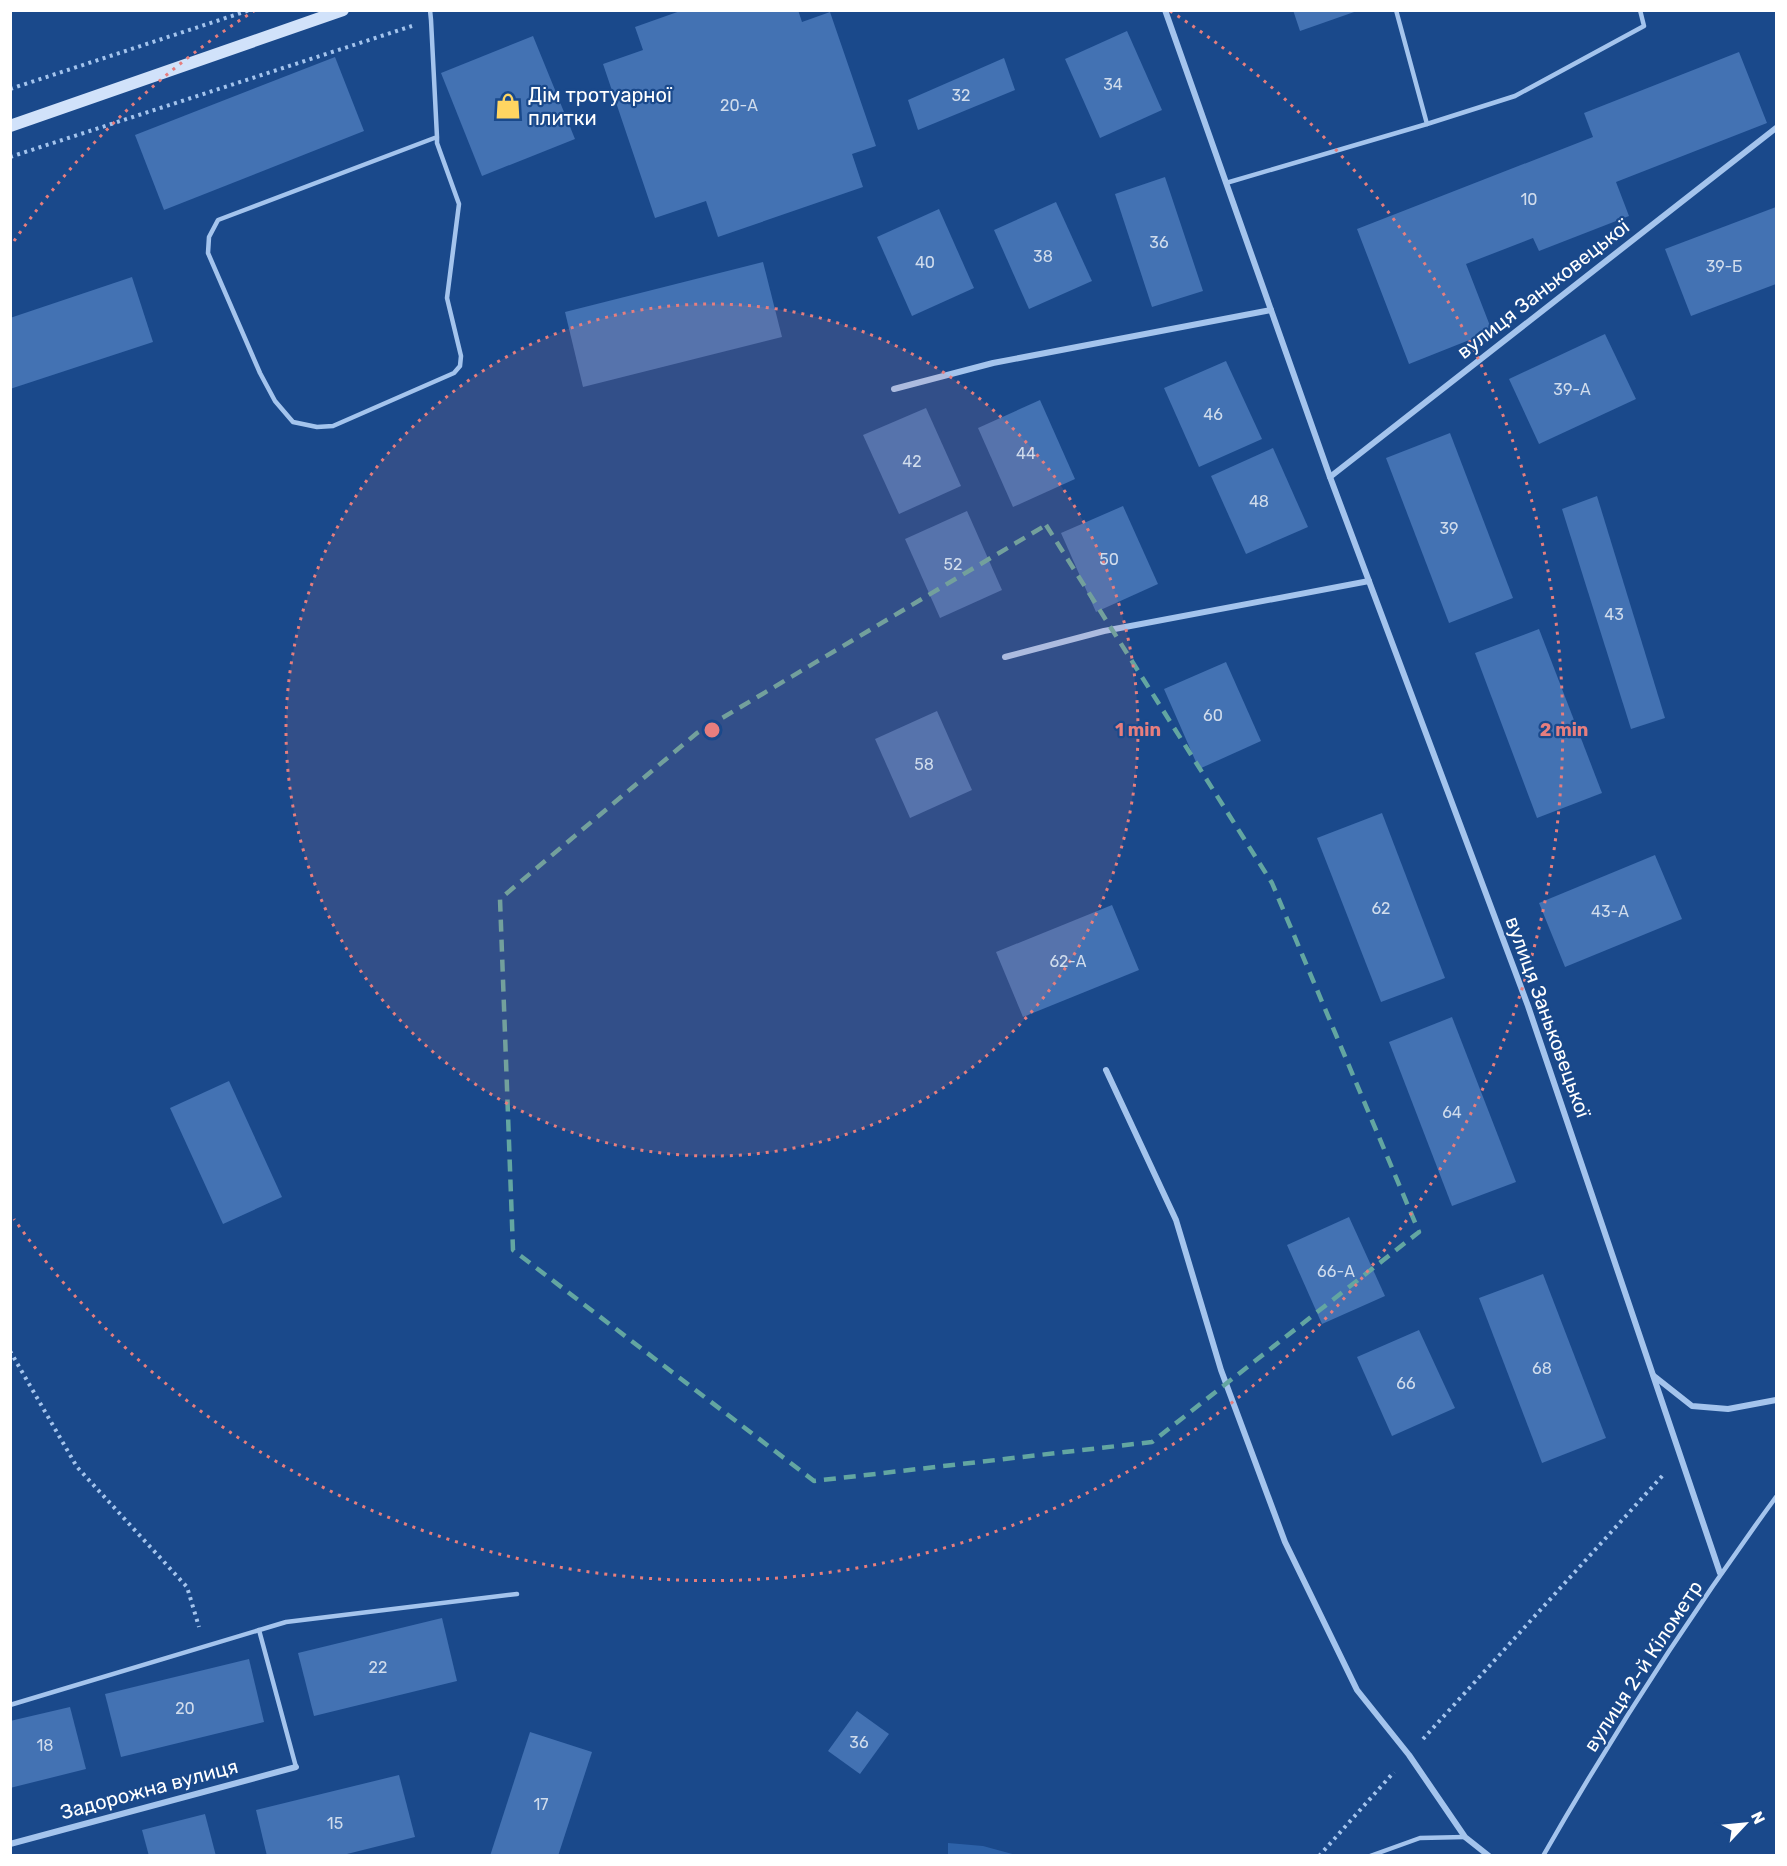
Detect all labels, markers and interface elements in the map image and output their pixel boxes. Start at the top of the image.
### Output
house number: 34 [1103,75,1123,94]
place label: Дім тротуарної плитки [528,83,673,130]
house number: 32 [951,86,971,105]
shop icon: Дім тротуарної плитки [493,91,523,121]
house number: 20-А [720,96,758,115]
house number: 10 [1520,190,1538,209]
street label: вулиця Заньковецької [1452,213,1635,364]
house number: 36 [1149,233,1169,252]
house number: 38 [1033,247,1053,266]
house number: 40 [915,253,935,272]
house number: 39-Б [1706,257,1742,276]
house number: 39-А [1553,380,1591,399]
house number: 46 [1203,405,1223,424]
house number: 44 [1016,444,1036,463]
house number: 42 [902,452,922,471]
house number: 48 [1249,492,1269,511]
house number: 39 [1439,519,1459,538]
house number: 50 [1099,550,1119,569]
house number: 52 [944,555,962,574]
house number: 43 [1604,605,1624,624]
house number: 60 [1203,706,1223,725]
text: 1 min [1115,719,1161,741]
text: 2 min [1540,719,1588,741]
centre of rings [702,720,722,740]
house number: 58 [914,755,934,774]
house number: 62 [1371,899,1391,918]
house number: 43-А [1591,902,1629,921]
street label: вулиця Заньковецької [1500,913,1596,1122]
house number: 62-А [1049,952,1087,971]
house number: 64 [1442,1103,1462,1122]
house number: 66-А [1317,1262,1355,1281]
house number: 68 [1532,1359,1552,1378]
house number: 66 [1396,1374,1416,1393]
street label: вулиця 2-й Кілометр [1579,1576,1707,1756]
house number: 22 [369,1658,387,1677]
house number: 20 [175,1699,195,1718]
house number: 36 [849,1733,869,1752]
house number: 18 [36,1736,54,1755]
street label: Задорожна вулиця [57,1754,241,1824]
north arrow [1715,1794,1775,1854]
house number: 17 [533,1795,549,1814]
text: N [1747,1808,1769,1827]
house number: 15 [327,1814,343,1833]

